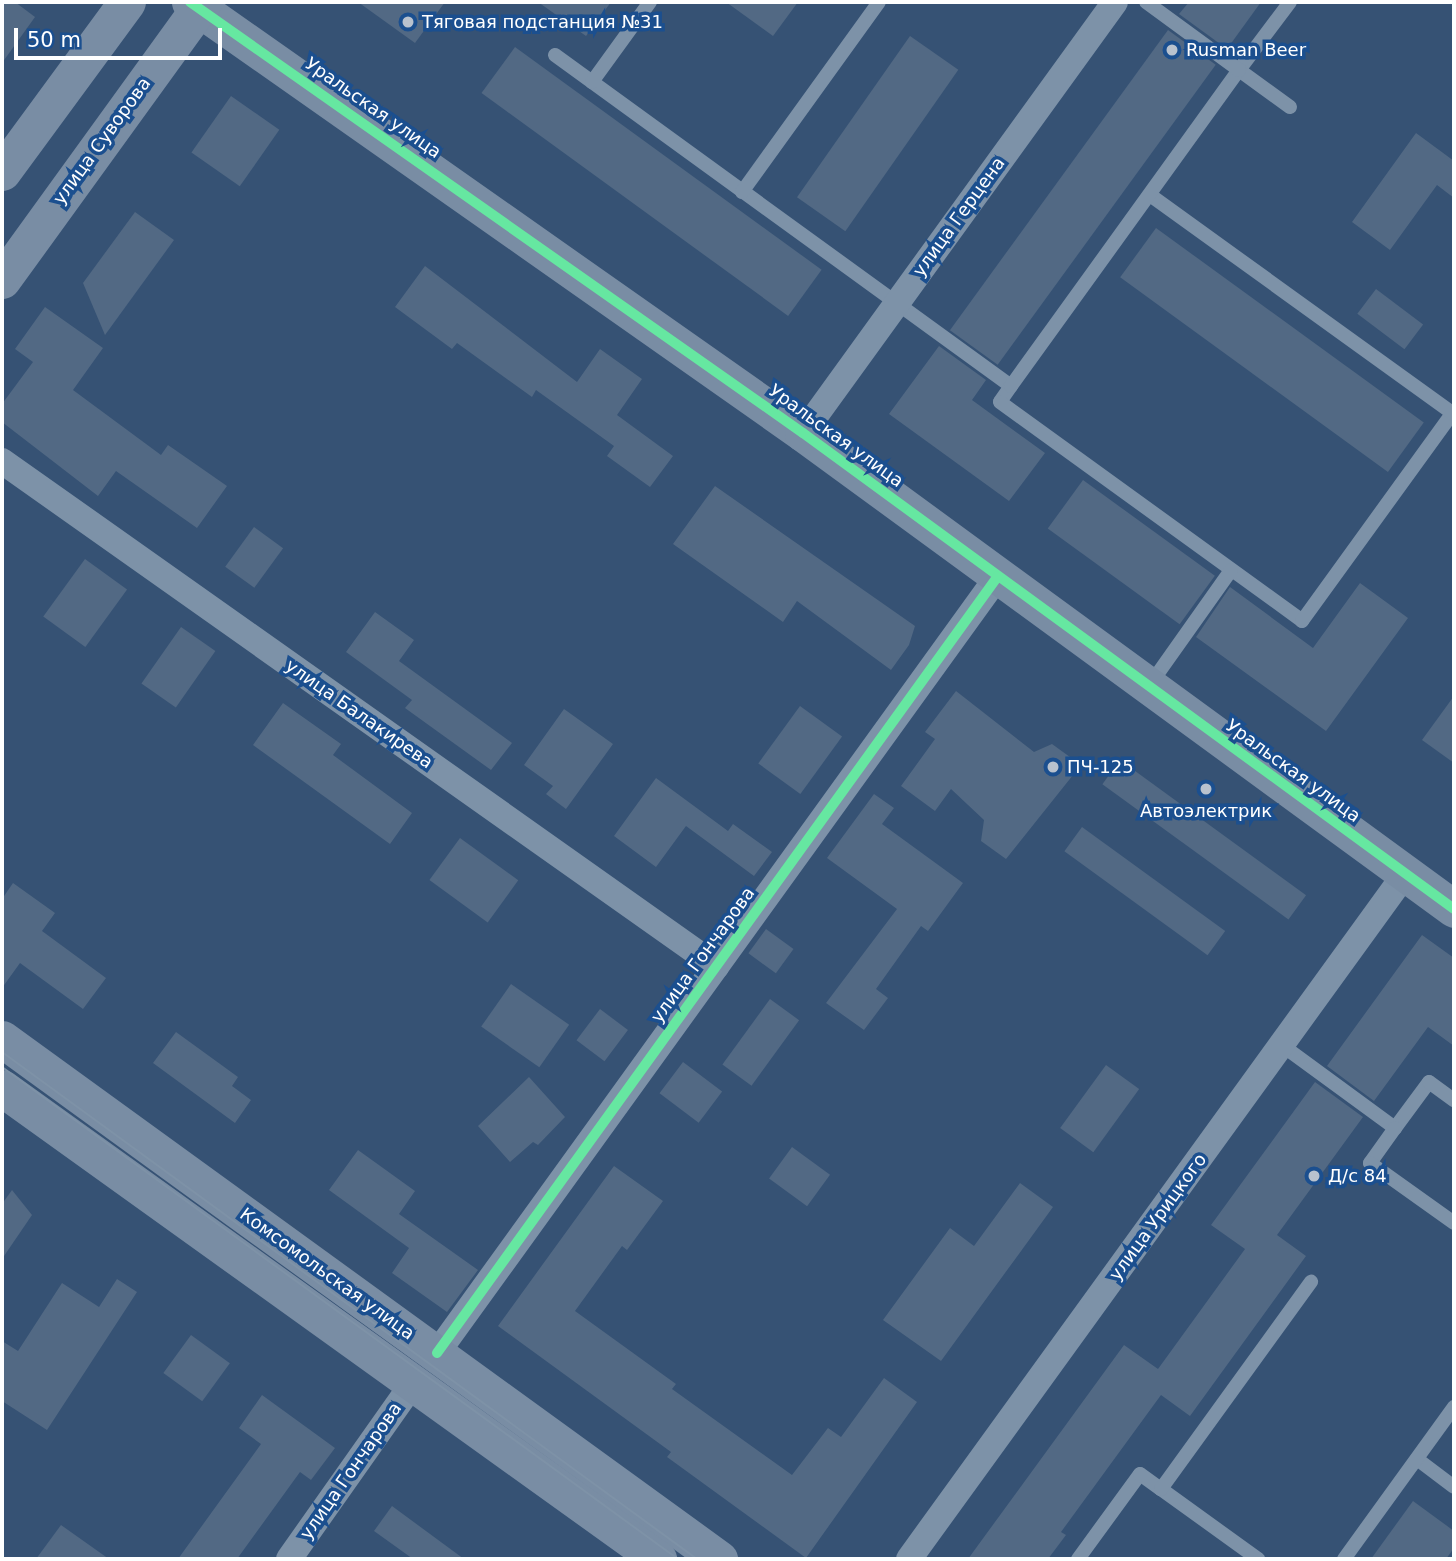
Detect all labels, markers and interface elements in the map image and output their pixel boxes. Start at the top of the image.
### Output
place label: Тяговая подстанция №31 [422,11,663,33]
scale bar [18,14,226,58]
marker: Тяговая подстанция №31 [400,14,416,30]
text: 50 m [27,28,81,52]
place label: Rusman Beer [1186,39,1306,61]
marker: Rusman Beer [1164,42,1180,58]
street label: Уральская улица [301,53,445,163]
street label: улица Суворова [49,73,155,209]
street label: улица Герцена [908,153,1010,281]
street label: Уральская улица [765,380,907,492]
street label: улица Балакирева [281,655,437,773]
street label: Уральская улица [1222,715,1364,827]
place label: ПЧ-125 [1067,756,1134,778]
marker: ПЧ-125 [1045,759,1061,775]
marker: Автоэлектрик [1198,781,1214,797]
place label: Автоэлектрик [1140,800,1272,822]
street label: улица Гончарова [647,883,759,1027]
street label: улица Урицкого [1105,1149,1211,1285]
place label: Д/с 84 [1328,1165,1387,1187]
marker: Д/с 84 [1306,1168,1322,1184]
street label: Комсомольская улица [236,1203,418,1345]
street label: улица Гончарова [296,1398,406,1544]

